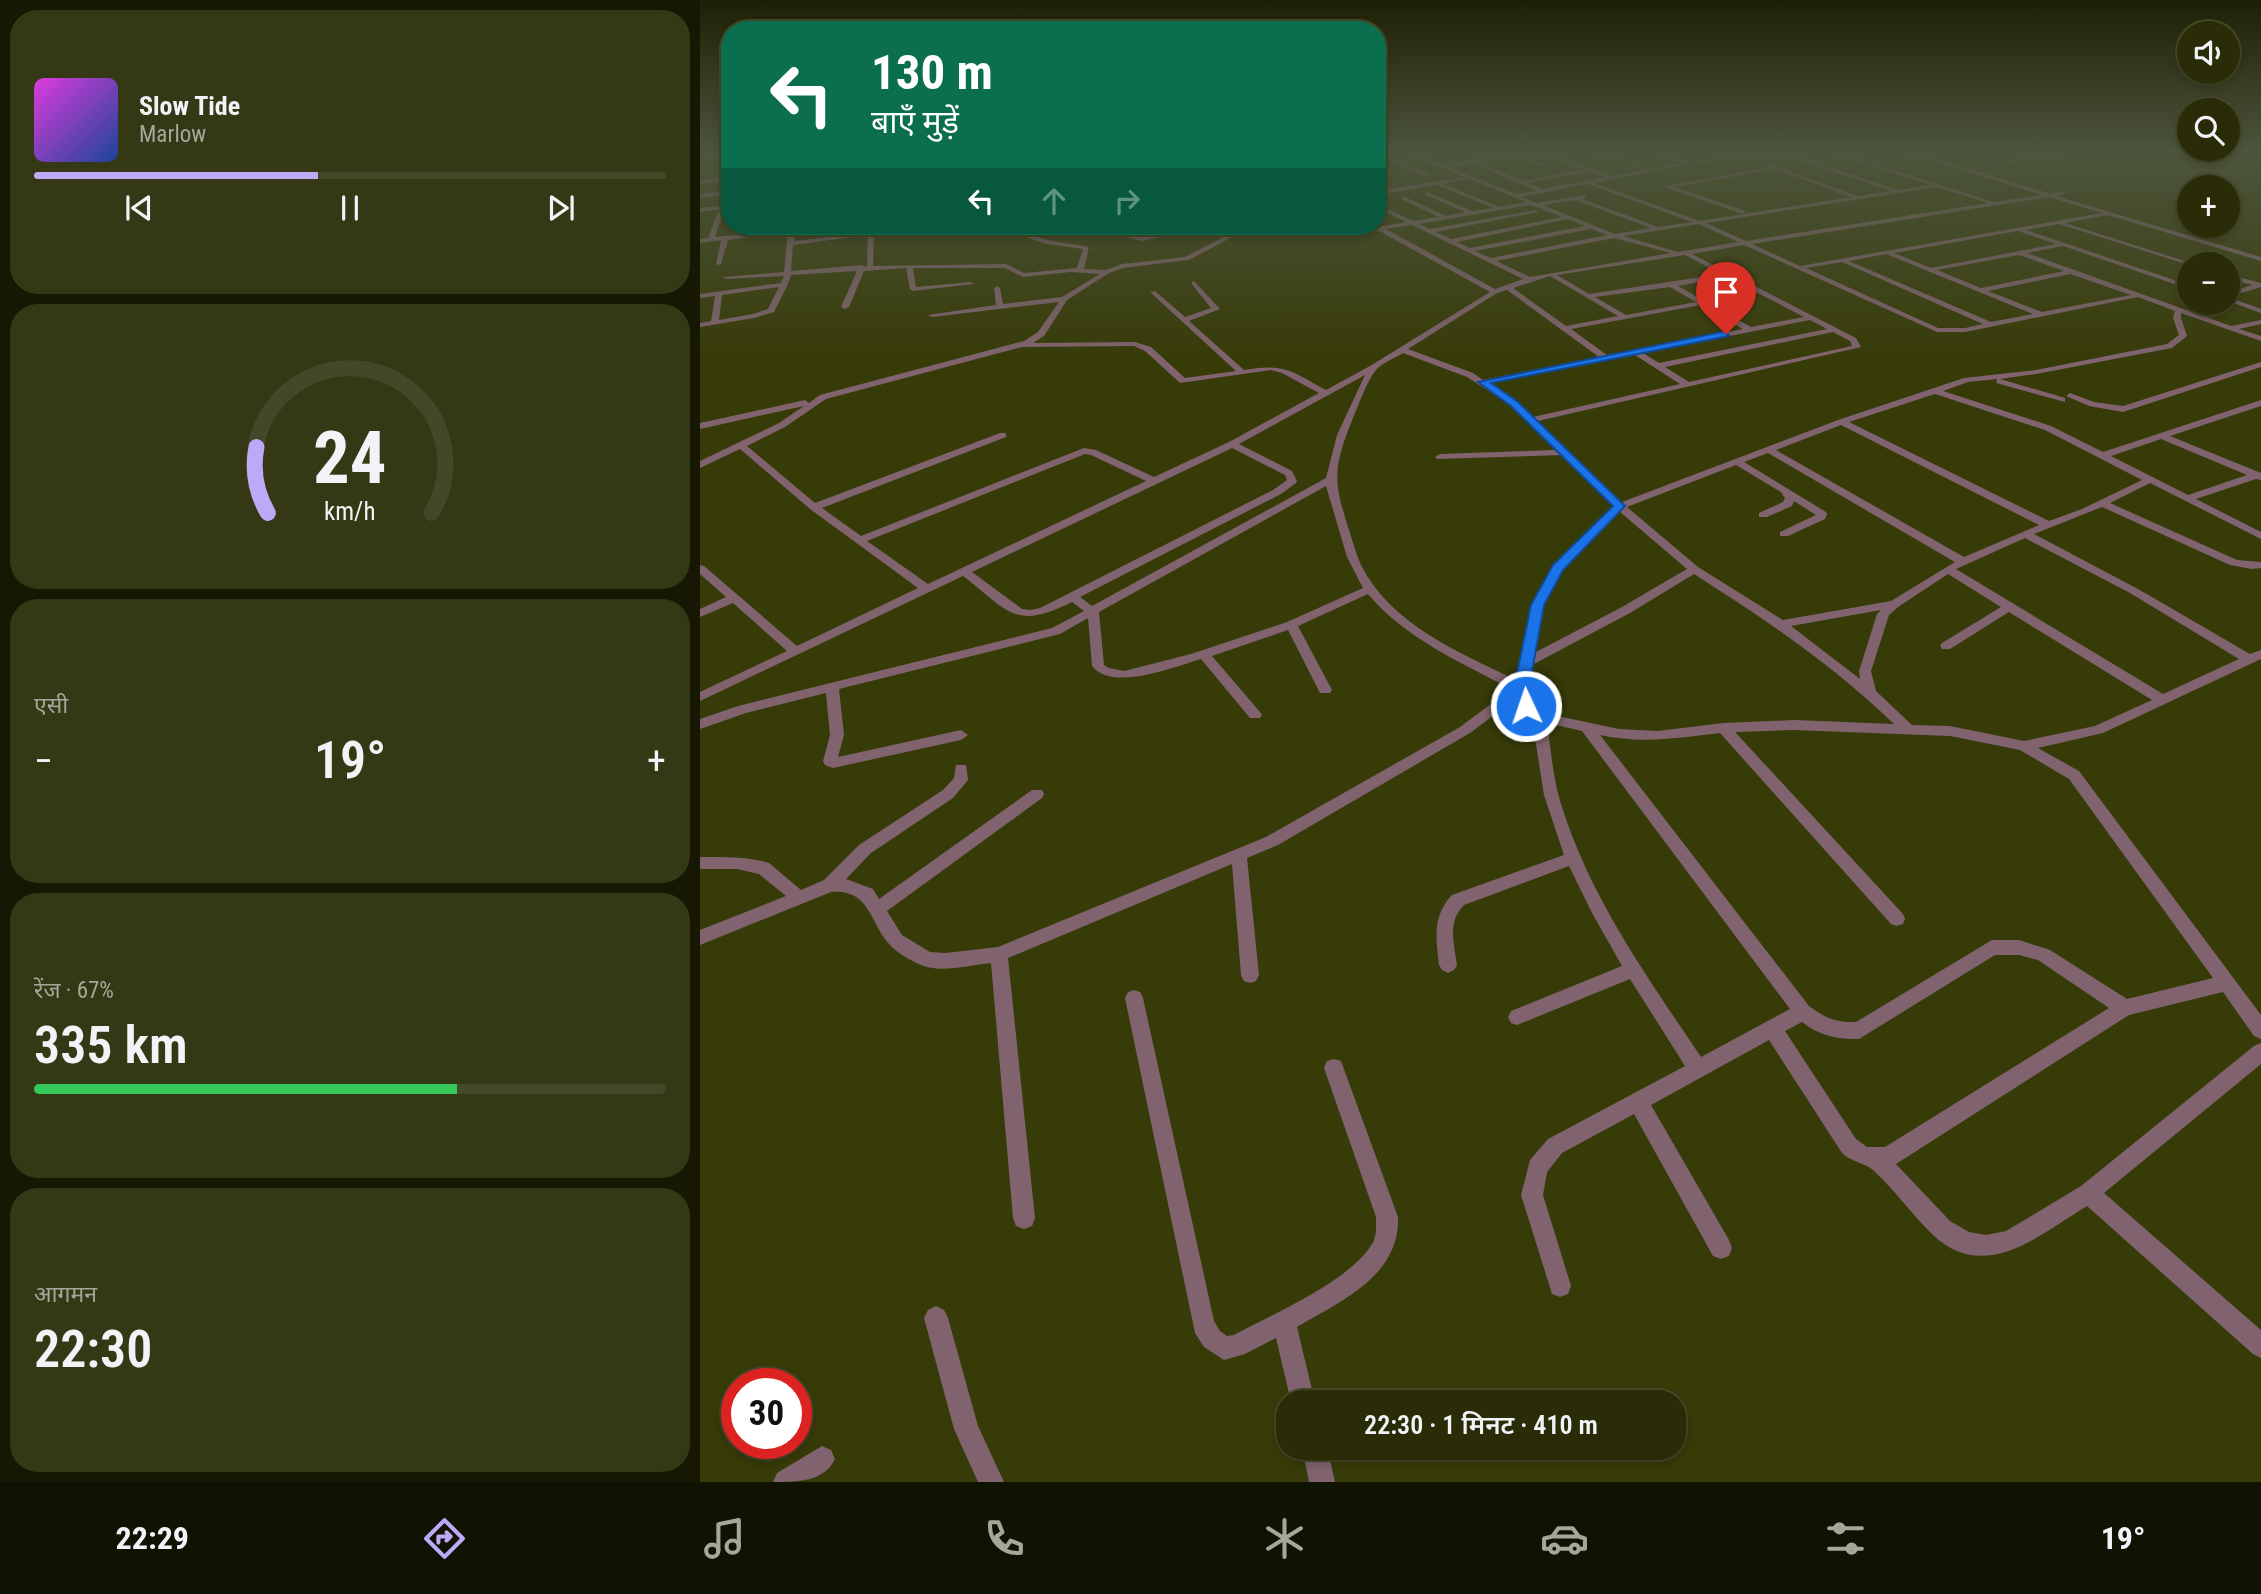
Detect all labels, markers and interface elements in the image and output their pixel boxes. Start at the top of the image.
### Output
map controls [2177,21,2240,315]
button: sound [2177,21,2240,84]
text: 130 m [871,44,993,101]
icon: left [756,49,847,140]
text: Slow Tide [139,91,240,121]
button: search [2177,98,2240,161]
text: बाएँ मुड़ें [871,103,959,141]
text: Marlow [139,121,206,148]
button: + [2177,175,2240,238]
icon: left [962,182,1000,220]
icon: ahead [1035,182,1073,220]
icon: right [1108,182,1146,220]
icon: previous [120,189,158,227]
icon: pause [331,189,369,227]
icon: next [542,189,580,227]
button: − [2177,252,2240,315]
pin [1696,262,1756,334]
icon: arrive [1707,273,1745,311]
text: 24 [313,415,387,501]
text: km/h [324,496,376,525]
position arrow [1489,669,1563,743]
text: एसी [34,692,68,719]
text: 19° [314,730,386,791]
text: − [34,739,53,783]
text: + [647,739,666,783]
text: रेंज · 67% [34,977,114,1004]
text: 335 km [34,1015,188,1076]
text: आगमन [34,1281,97,1308]
text: 22:30 [34,1319,152,1380]
speed limit sign: 30 [721,1368,812,1459]
text: 22:30 · 1 मिनट · 410 m [1364,1410,1598,1440]
icon: directions [420,1514,469,1563]
icon: music [700,1514,749,1563]
icon: phone [980,1514,1029,1563]
icon: climate [1260,1514,1309,1563]
icon: car [1540,1514,1589,1563]
icon: filters [1821,1514,1870,1563]
text: 22:29 [116,1519,189,1557]
text: 19° [2101,1519,2145,1557]

